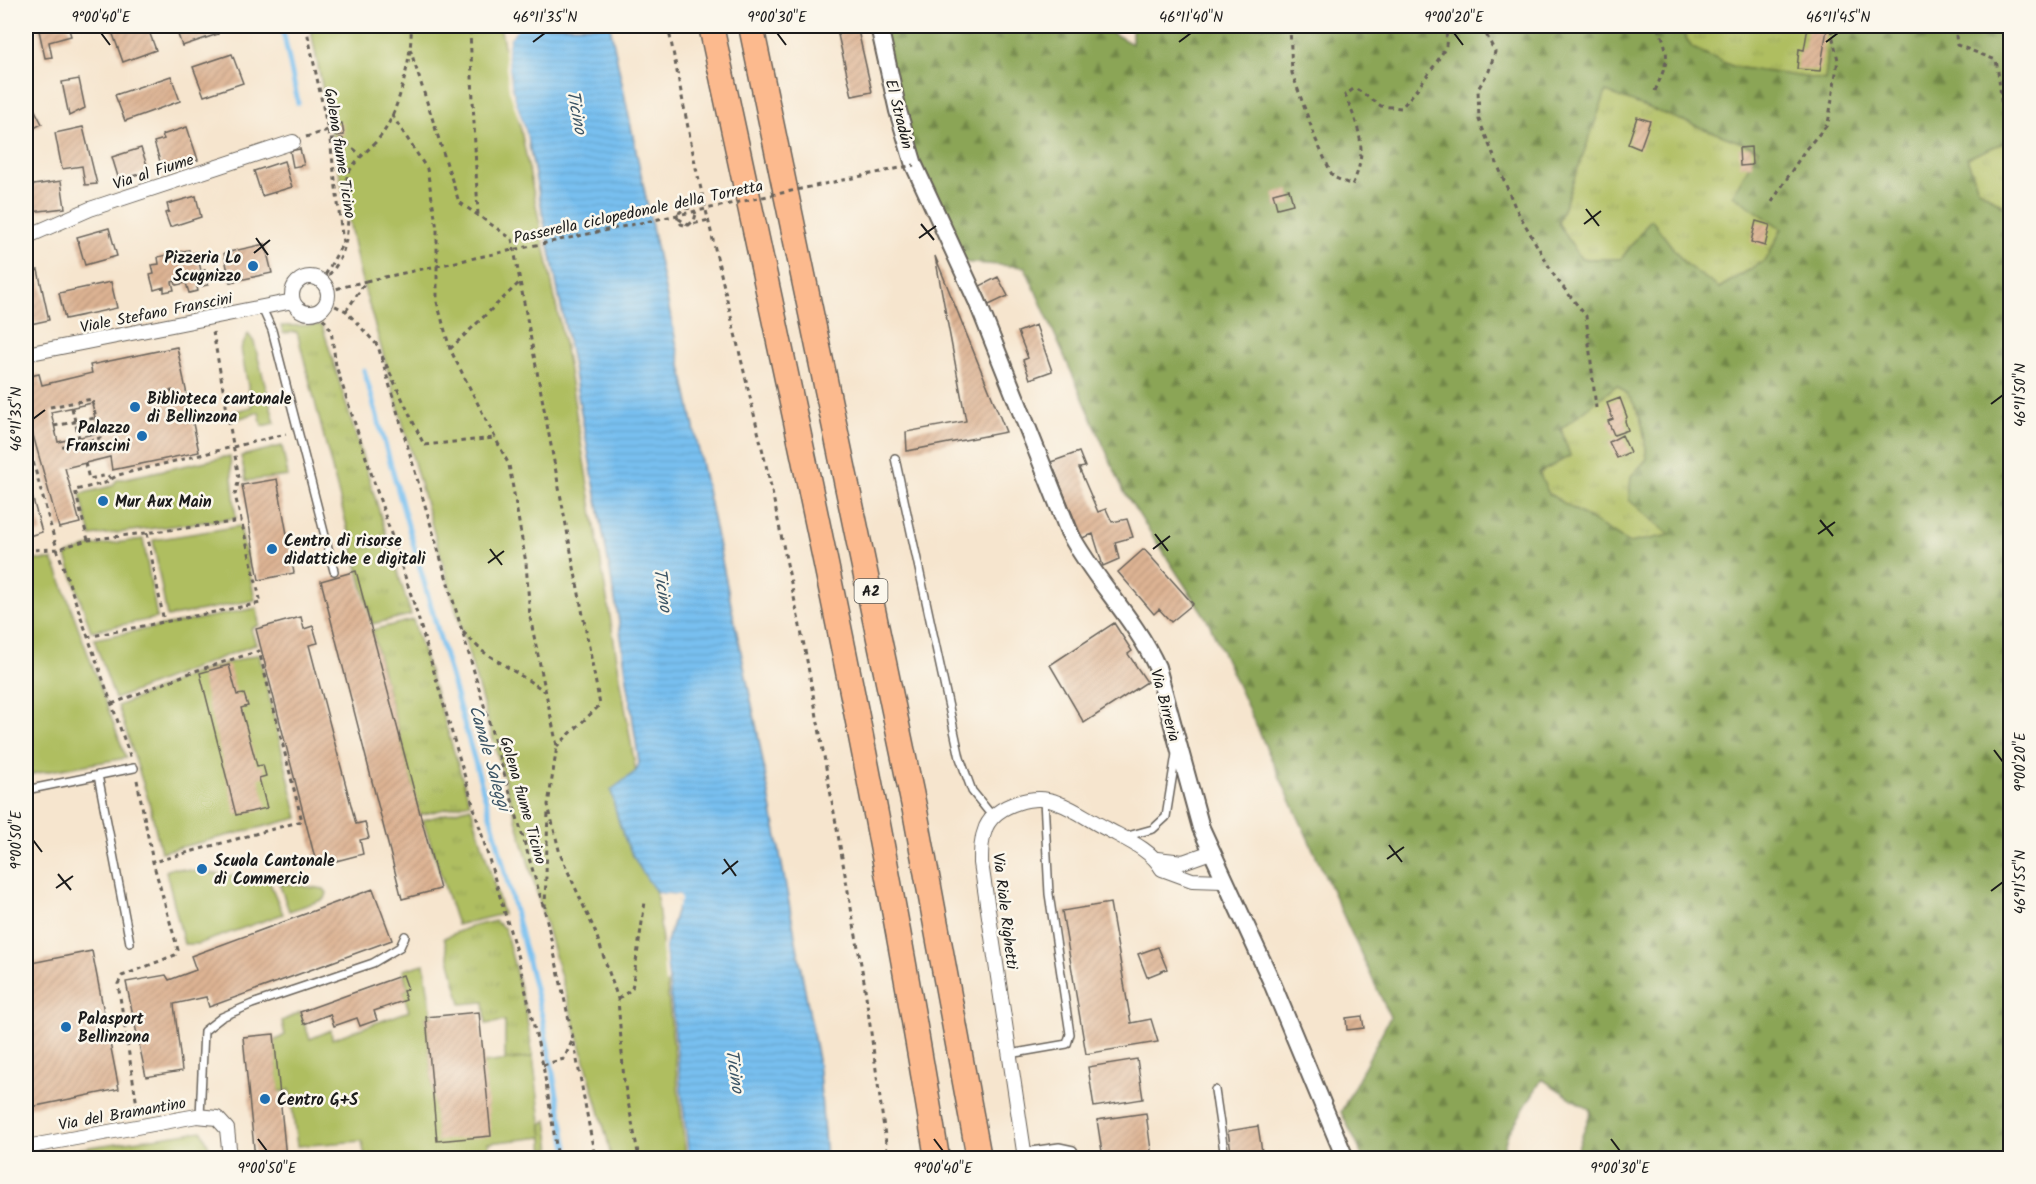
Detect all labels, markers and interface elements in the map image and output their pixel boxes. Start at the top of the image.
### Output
text: 9°00'40"E [71,6,132,30]
text: 46°11'35"N [512,6,578,30]
text: 9°00'30"E [747,6,808,30]
text: 46°11'40"N [1159,6,1223,30]
text: 9°00'20"E [1424,6,1485,30]
text: 46°11'45"N [1806,6,1870,30]
street label: El Stradún [878,77,919,152]
street label: Golena fiume Ticino [317,86,362,220]
water label: Ticino [557,88,594,138]
street label: Via al Fiume [110,148,197,197]
street label: Passerella ciclopedonale della Torretta [511,174,765,251]
place label: Pizzeria Lo Scugnizzo [165,246,241,289]
marker: Pizzeria Lo Scugnizzo [246,259,260,273]
street label: Viale Stefano Franscini [78,286,236,341]
text: 46°11'50"N [2009,363,2033,427]
text: 46°11'35"N [5,386,29,452]
place label: Biblioteca cantonale di Bellinzona [147,387,292,430]
marker: Biblioteca cantonale di Bellinzona [128,400,142,414]
place label: Palazzo Franscini [66,416,131,459]
marker: Palazzo Franscini [135,429,149,443]
place label: Mur Aux Main [115,490,212,515]
marker: Mur Aux Main [96,494,110,508]
place label: Centro di risorse didattiche e digitali [284,529,426,572]
marker: Centro di risorse didattiche e digitali [265,542,279,556]
water label: Ticino [644,566,680,616]
road number: A2 [854,579,888,603]
street label: Via Birreria [1143,666,1186,745]
water label: Canale Saleggi [460,702,519,818]
text: 9°00'20"E [2009,731,2033,792]
street label: Golena fiume Ticino [492,733,553,867]
text: 9°00'50"E [5,809,29,869]
place label: Scuola Cantonale di Commercio [214,849,335,892]
text: 46°11'55"N [2009,850,2033,914]
street label: Via Riale Righetti [985,852,1024,972]
marker: Scuola Cantonale di Commercio [195,862,209,876]
place label: Palasport Bellinzona [78,1007,149,1050]
marker: Palasport Bellinzona [59,1020,73,1034]
water label: Ticino [716,1047,752,1097]
place label: Centro G+S [277,1088,358,1113]
street label: Via del Bramantino [56,1091,188,1138]
marker: Centro G+S [258,1092,272,1106]
text: 9°00'50"E [238,1157,298,1181]
text: 9°00'40"E [913,1157,974,1181]
text: 9°00'30"E [1590,1157,1651,1181]

